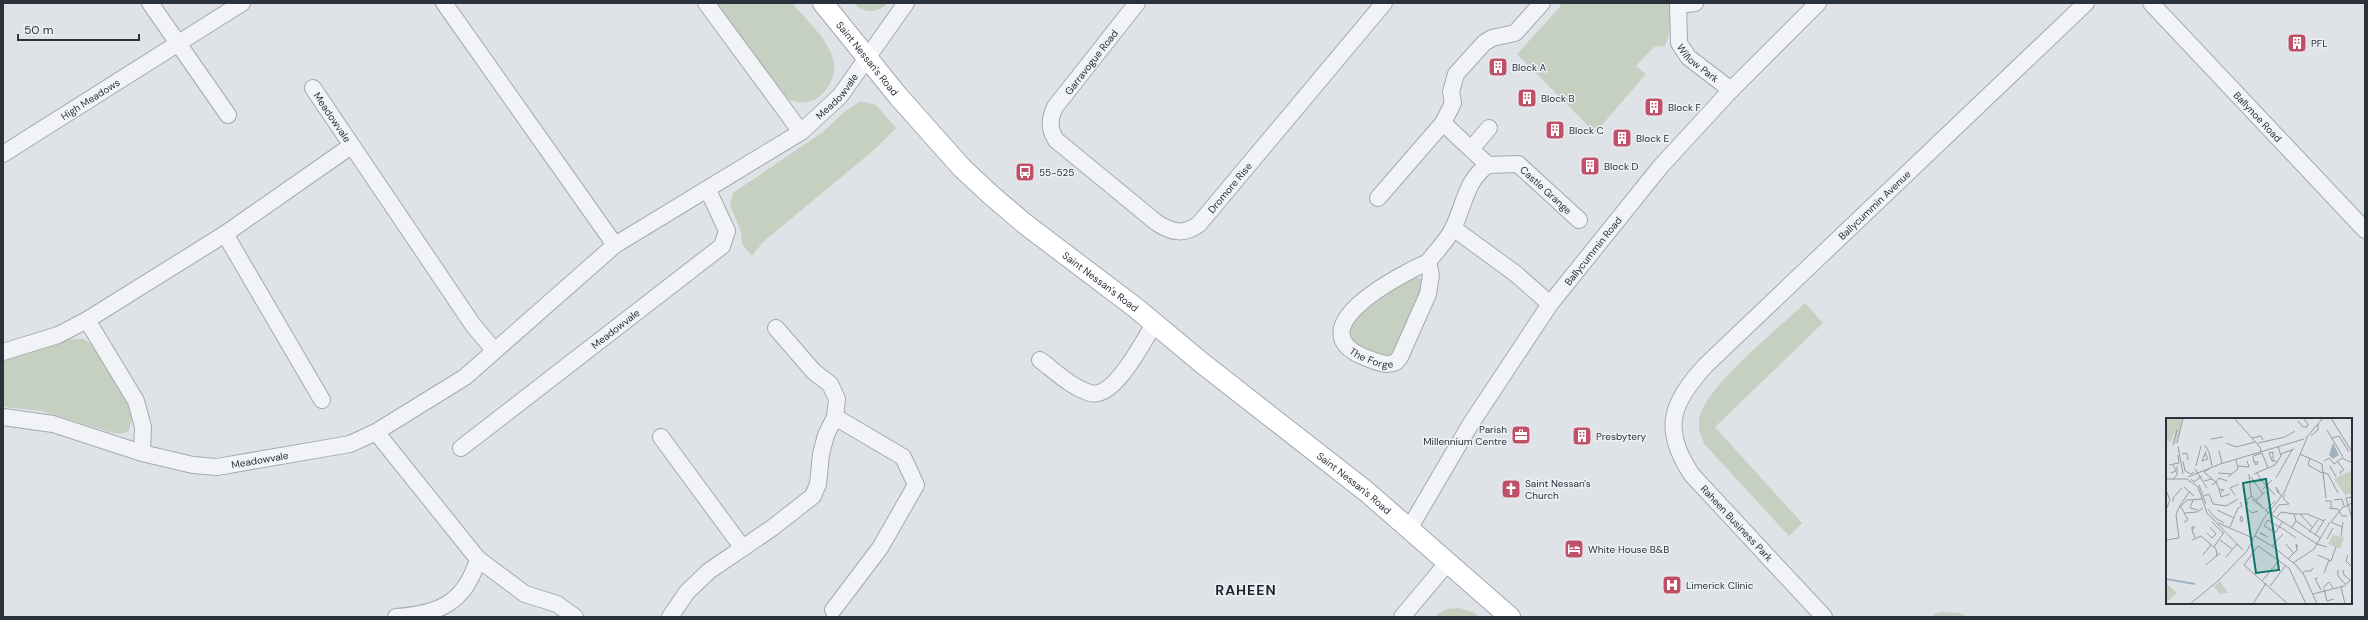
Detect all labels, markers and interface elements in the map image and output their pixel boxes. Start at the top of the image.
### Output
scale bar [18,16,139,42]
street label: Saint Nessan's Road [833,19,901,98]
text: 50 m [24,22,53,38]
street label: Garravogue Road [1062,27,1121,98]
building icon: PFL [2286,32,2308,54]
place label: PFL [2311,37,2327,50]
street label: Willow Park [1674,41,1721,85]
building icon: Block A [1487,56,1509,78]
place label: Block A [1512,61,1547,74]
street label: Meadowvale [813,71,861,122]
street label: High Meadows [58,76,122,123]
building icon: Block B [1516,87,1538,109]
street label: Ballynoe Road [2231,89,2285,145]
street label: Meadowvale [311,90,354,145]
place label: Block B [1541,92,1575,105]
building icon: Block F [1643,96,1665,118]
place label: Block F [1668,101,1702,114]
building icon: Block C [1544,119,1566,141]
place label: Block C [1569,124,1604,137]
building icon: Block E [1611,127,1633,149]
place label: Block E [1636,132,1670,145]
building icon: Block D [1579,155,1601,177]
street label: Dromore Rise [1205,160,1255,216]
place label: Block D [1604,160,1639,173]
bus stop icon: 55-525 [1014,161,1036,183]
street label: Castle Grange [1517,163,1575,217]
place label: 55-525 [1039,166,1074,179]
street label: Ballycummin Avenue [1836,167,1914,243]
street label: Ballycummin Road [1562,214,1625,288]
street label: Saint Nessan's Road [1060,249,1141,315]
street label: Meadowvale [589,306,643,352]
street label: The Forge [1347,345,1394,371]
inset map [2166,418,2352,604]
place label: Parish Millennium Centre [1423,423,1507,448]
office icon: Parish Millennium Centre [1510,424,1532,446]
building icon: Presbytery [1571,425,1593,447]
place label: Presbytery [1596,430,1647,443]
street label: Meadowvale [230,449,290,471]
street label: Saint Nessan's Road [1314,449,1394,517]
place label: Saint Nessan's Church [1525,477,1591,502]
church icon: Saint Nessan's Church [1500,478,1522,500]
street label: Raheen Business Park [1698,482,1775,564]
hotel icon: White House B&B [1563,538,1585,560]
place label: White House B&B [1588,543,1669,556]
hospital icon: Limerick Clinic [1661,574,1683,596]
place label: Limerick Clinic [1686,579,1754,592]
district label: RAHEEN [1215,581,1277,599]

